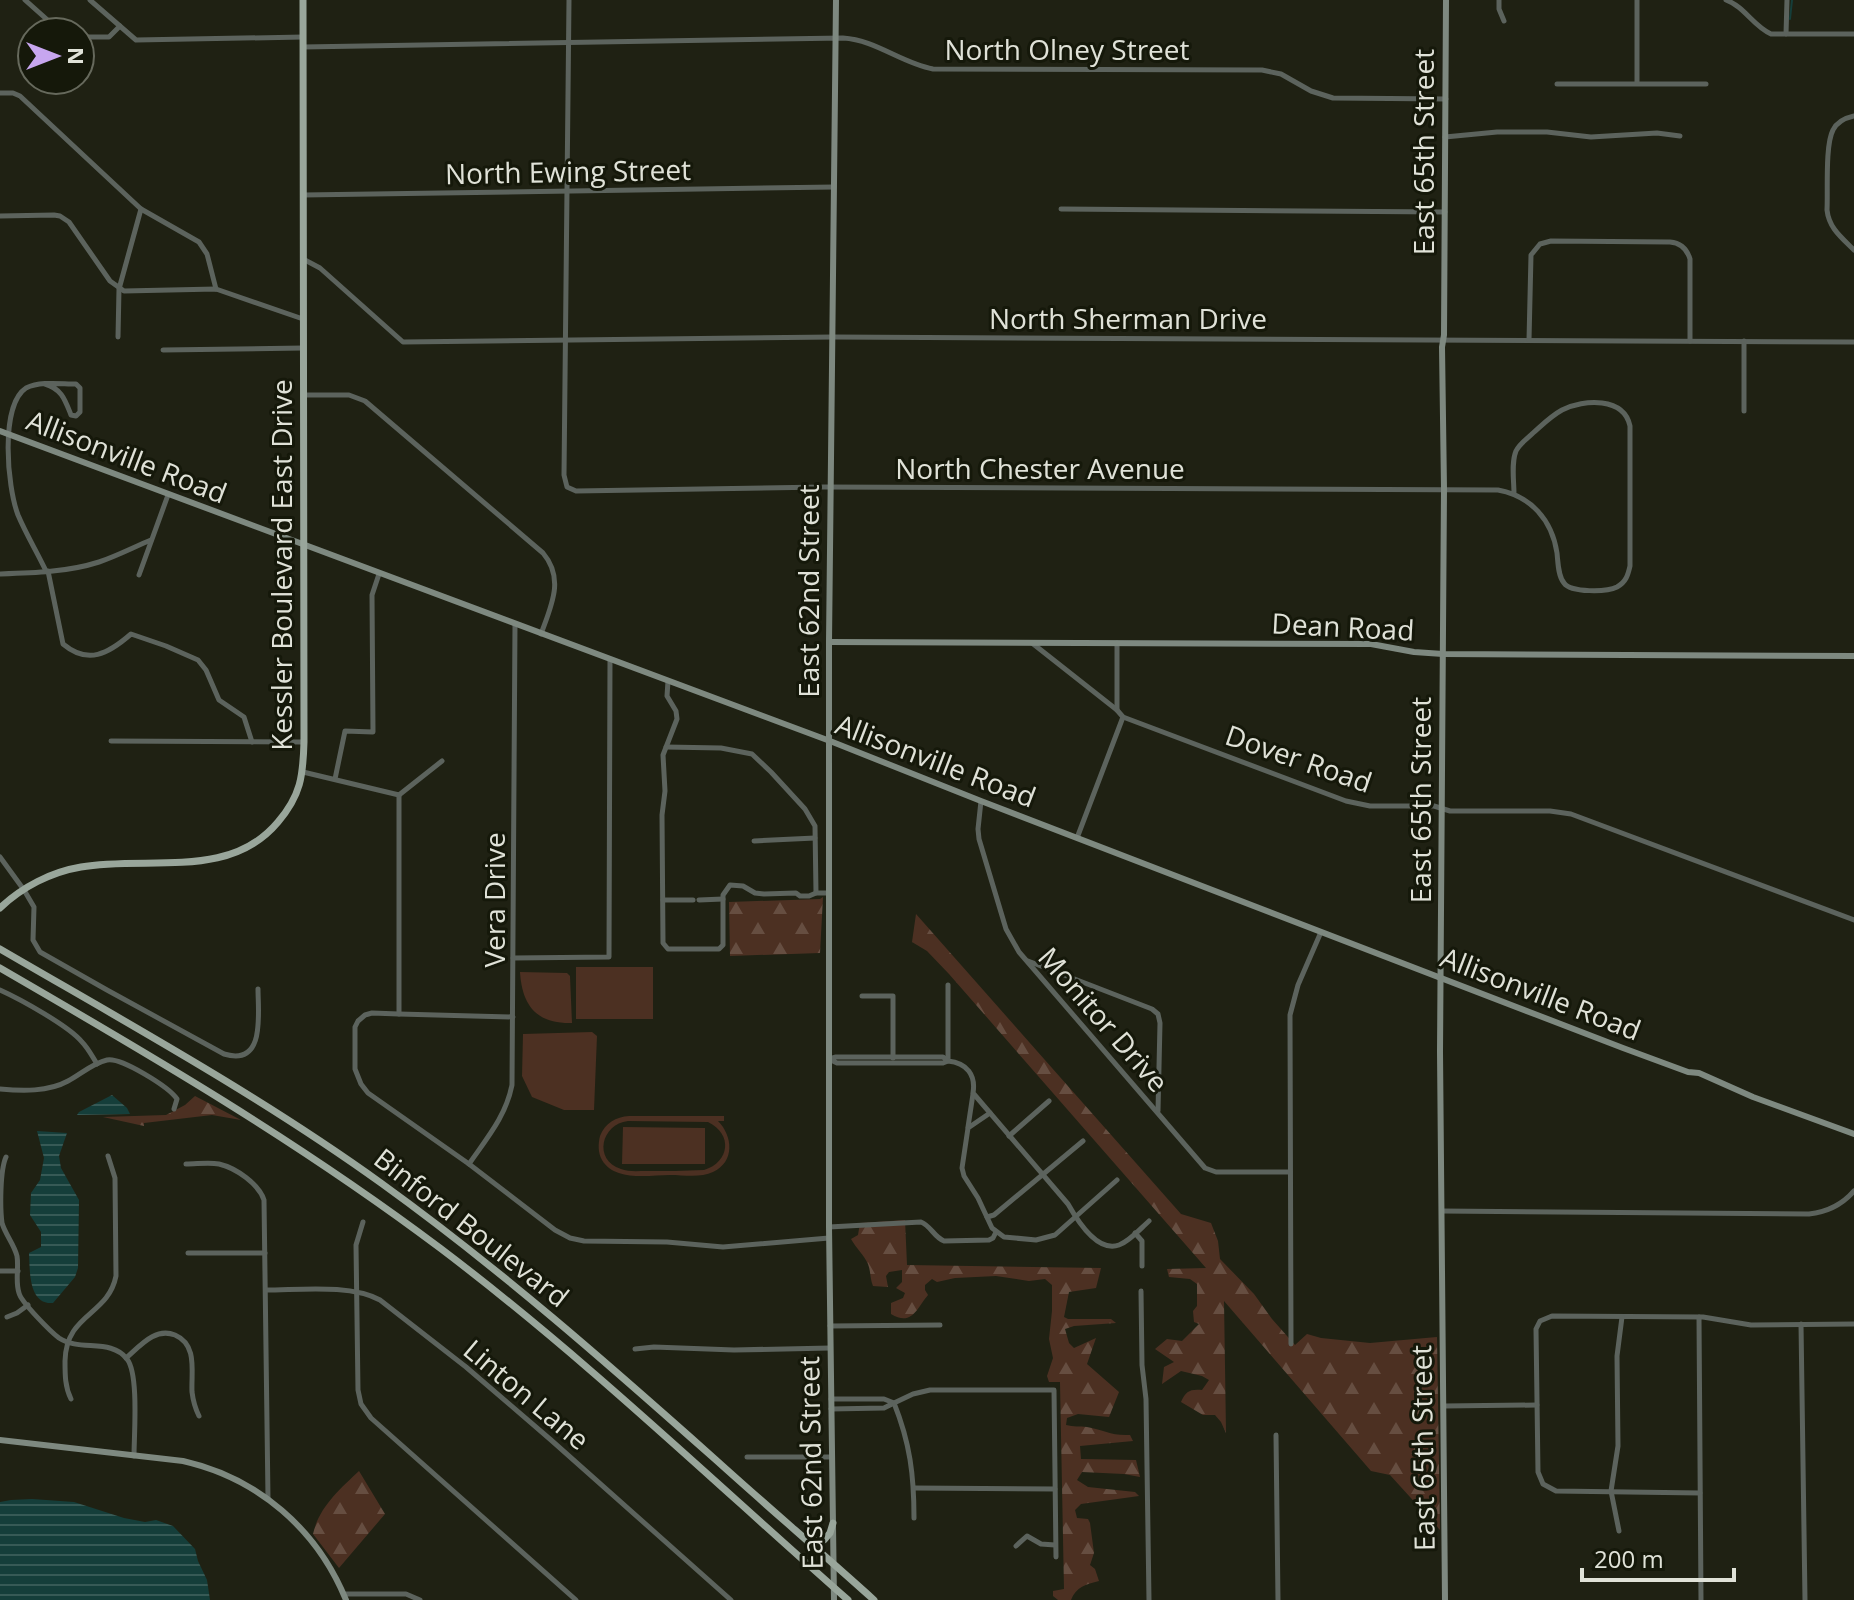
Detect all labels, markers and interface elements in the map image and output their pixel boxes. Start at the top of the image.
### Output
north arrow [16,16,96,96]
street label: North Olney Street [944,30,1190,68]
text: N [62,47,92,65]
street label: East 65th Street [1404,49,1442,255]
street label: North Ewing Street [445,150,691,192]
street label: North Sherman Drive [989,299,1267,337]
street label: Kessler Boulevard East Drive [262,379,300,751]
street label: Allisonville Road [22,400,232,512]
street label: North Chester Avenue [895,449,1185,487]
street label: East 62nd Street [789,484,827,698]
street label: Dean Road [1271,603,1415,649]
street label: East 65th Street [1401,697,1439,903]
street label: Allisonville Road [831,704,1041,816]
street label: Dover Road [1221,715,1377,801]
street label: Vera Drive [475,832,513,968]
street label: Allisonville Road [1436,937,1646,1049]
street label: Monitor Drive [1030,938,1178,1100]
street label: Binford Boulevard [367,1139,577,1315]
street label: Linton Lane [456,1330,598,1458]
street label: East 65th Street [1401,1344,1443,1552]
street label: East 62nd Street [789,1356,831,1570]
scale bar [1582,1532,1734,1582]
text: 200 m [1594,1542,1664,1575]

